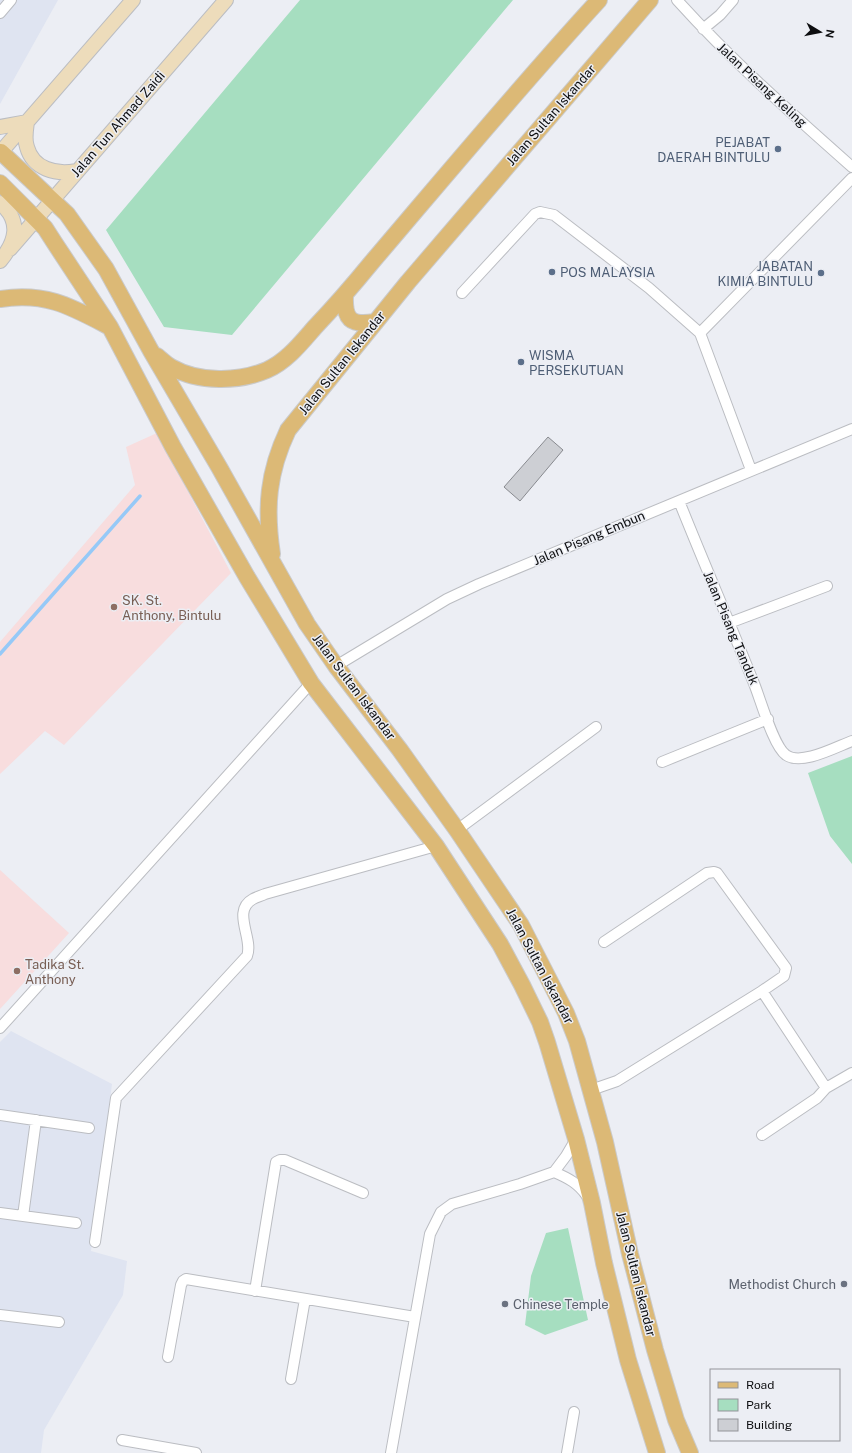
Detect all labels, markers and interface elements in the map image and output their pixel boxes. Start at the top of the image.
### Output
north arrow [800,12,840,52]
text: N [823,28,837,39]
street label: Jalan Pisang Keling [714,40,810,130]
street label: Jalan Sultan Iskandar [503,62,599,168]
street label: Jalan Tun Ahmad Zaidi [68,68,168,180]
place label: PEJABAT DAERAH BINTULU [657,135,770,165]
marker: PEJABAT DAERAH BINTULU [773,144,783,154]
place label: JABATAN KIMIA BINTULU [717,259,813,289]
place label: POS MALAYSIA [560,265,655,280]
marker: POS MALAYSIA [547,267,557,277]
marker: JABATAN KIMIA BINTULU [816,268,826,278]
street label: Jalan Sultan Iskandar [296,308,388,418]
place label: WISMA PERSEKUTUAN [529,348,624,378]
marker: WISMA PERSEKUTUAN [516,357,526,367]
street label: Jalan Pisang Embun [531,508,647,568]
street label: Jalan Pisang Tanduk [700,569,762,687]
place label: SK. St. Anthony, Bintulu [122,593,221,623]
marker: SK. St. Anthony, Bintulu [109,602,119,612]
street label: Jalan Sultan Iskandar [309,631,399,743]
street label: Jalan Sultan Iskandar [503,906,577,1026]
place label: Tadika St. Anthony [25,957,84,987]
marker: Tadika St. Anthony [12,966,22,976]
street label: Jalan Sultan Iskandar [613,1210,659,1338]
place label: Methodist Church [728,1277,836,1292]
marker: Methodist Church [839,1279,849,1289]
place label: Chinese Temple [513,1297,609,1312]
marker: Chinese Temple [500,1299,510,1309]
legend [710,1369,840,1441]
text: Road [746,1378,774,1392]
text: Park [746,1398,772,1412]
text: Building [746,1418,792,1432]

